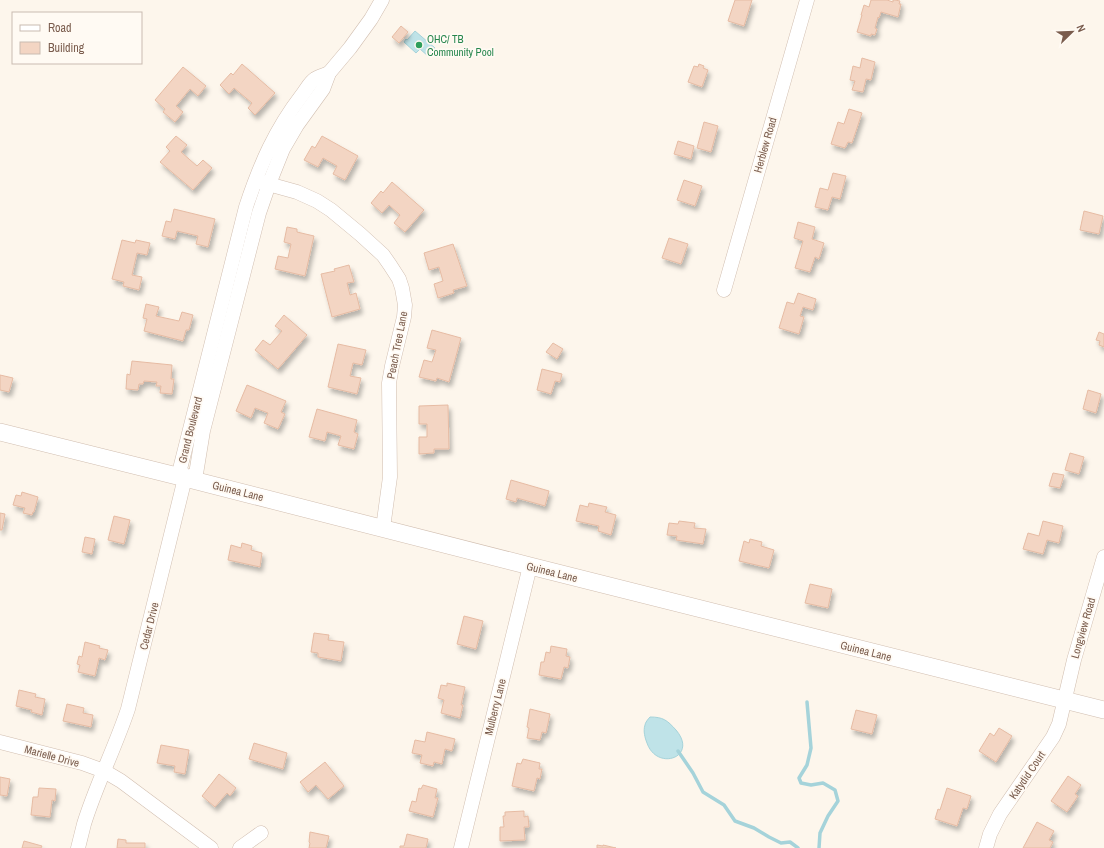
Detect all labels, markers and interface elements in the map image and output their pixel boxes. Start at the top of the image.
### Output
legend [12,12,142,64]
north arrow [1052,12,1092,52]
text: Road [48,20,72,36]
text: N [1073,22,1089,34]
place label: OHC/ TB Community Pool [427,32,494,59]
text: Building [48,40,85,56]
marker: OHC/ TB Community Pool [414,40,424,50]
street label: Herblew Road [750,116,780,174]
street label: Peach Tree Lane [384,310,410,380]
street label: Grand Boulevard [175,395,205,465]
street label: Guinea Lane [211,478,265,504]
street label: Guinea Lane [525,559,579,585]
street label: Longview Road [1068,596,1098,660]
street label: Cedar Drive [136,601,162,651]
street label: Guinea Lane [839,638,893,664]
street label: Mulberry Lane [481,677,509,737]
street label: Marielle Drive [23,742,81,770]
street label: Katydid Court [1006,748,1048,802]

